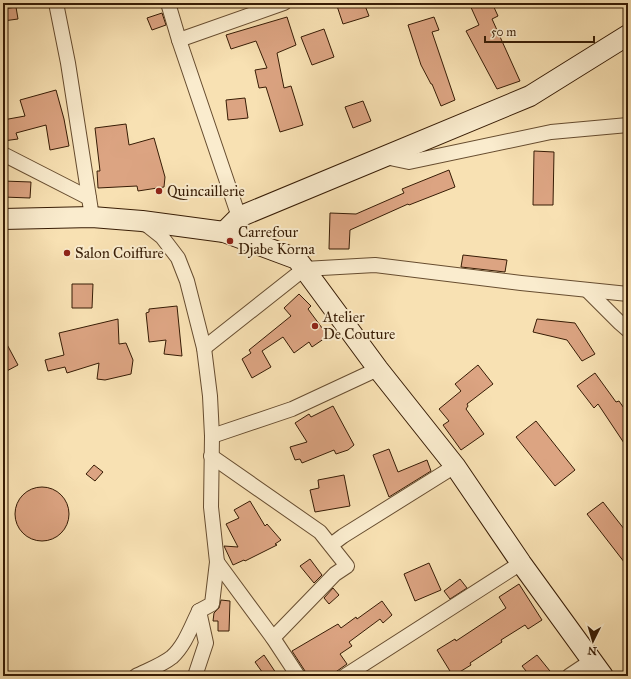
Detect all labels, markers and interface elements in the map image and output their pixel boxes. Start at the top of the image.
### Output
scale bar [485,18,594,44]
text: 50 m [491,25,516,39]
place label: Quincaillerie [167,182,245,200]
marker: Quincaillerie [154,186,164,196]
place label: Carrefour Djabe Korna [238,223,315,258]
marker: Carrefour Djabe Korna [225,236,235,246]
place label: Salon Coiffure [75,244,164,262]
marker: Salon Coiffure [62,248,72,258]
place label: Atelier De Couture [322,308,395,343]
marker: Atelier De Couture [310,321,320,331]
north arrow [573,621,613,661]
text: N [586,644,597,657]

